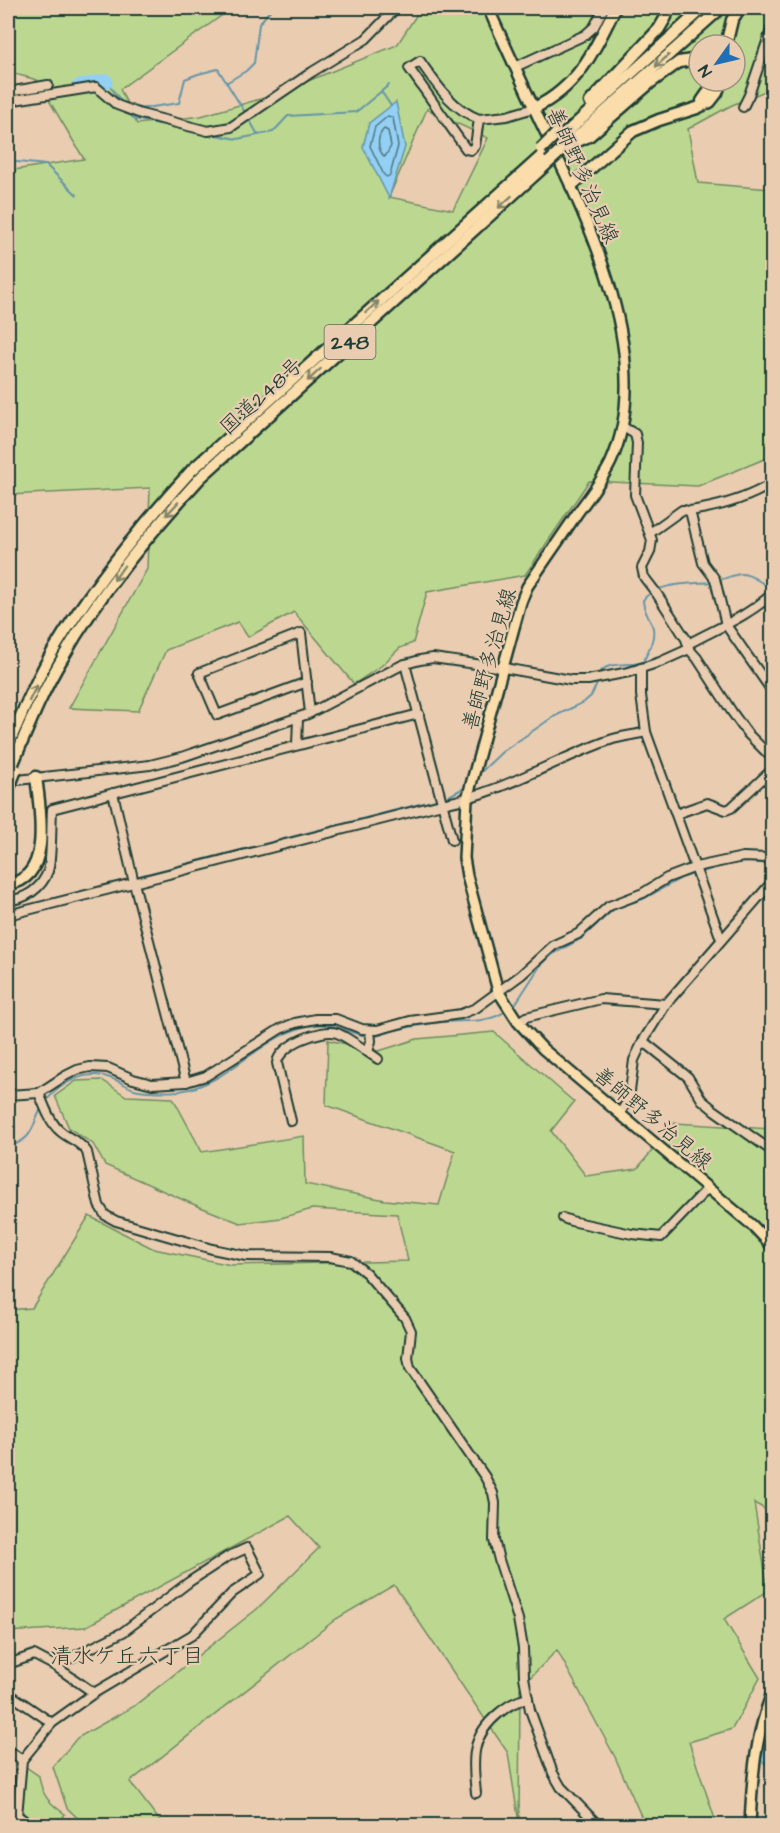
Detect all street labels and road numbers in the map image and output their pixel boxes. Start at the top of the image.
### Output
street label: 善師野多治見線 [539,102,626,248]
road number: 248 [324,325,376,359]
street label: 国道248号 [213,351,309,442]
street label: 善師野多治見線 [455,584,524,734]
street label: 善師野多治見線 [587,1060,718,1177]

